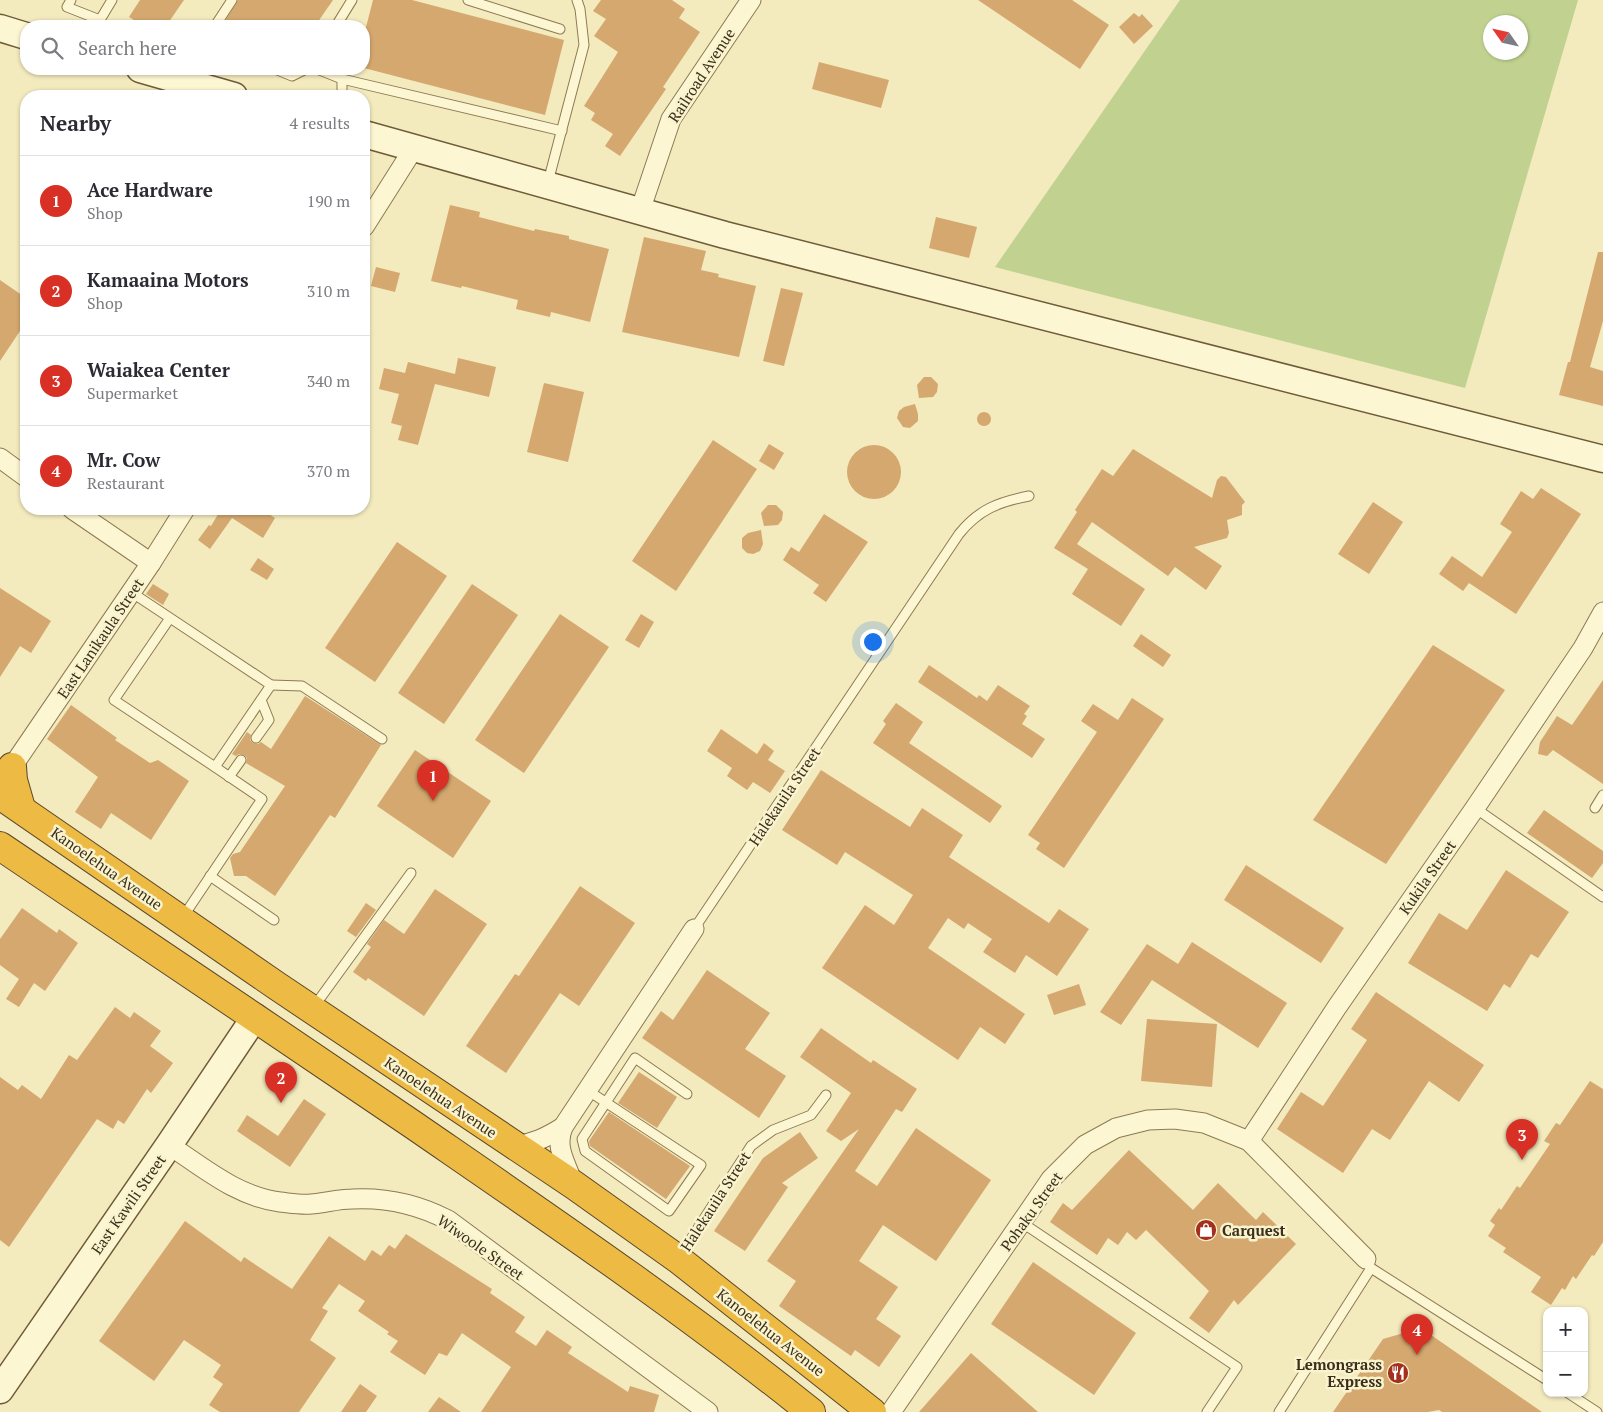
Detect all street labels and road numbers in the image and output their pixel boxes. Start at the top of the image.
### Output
street label: Railroad Avenue [663,24,739,126]
street label: East Lanikaula Street [52,574,148,702]
street label: Halekauila Street [744,742,825,849]
street label: Kanoelehua Avenue [47,822,167,914]
street label: Kukila Street [1394,836,1460,918]
street label: Kanoelehua Avenue [381,1052,501,1142]
street label: Halekauila Street [675,1147,755,1255]
street label: East Kawili Street [86,1150,170,1258]
street label: Pohaku Street [996,1167,1067,1255]
street label: Wiwoole Street [434,1210,529,1285]
street label: Kanoelehua Avenue [713,1284,829,1380]

